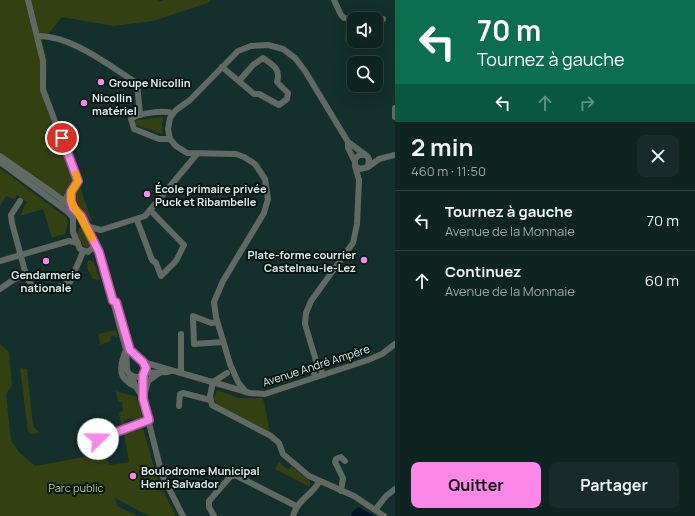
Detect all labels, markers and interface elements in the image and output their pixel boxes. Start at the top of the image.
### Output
text: 70 m [477,11,541,49]
map controls [347,12,383,92]
button: sound [347,12,383,48]
icon: left [411,16,463,68]
text: Tournez à gauche [477,47,625,71]
button: search [347,56,383,92]
place label: Groupe Nicollin [109,75,191,90]
marker: Groupe Nicollin [96,77,106,87]
place label: Nicollin matériel [92,90,137,118]
icon: left [492,92,514,114]
icon: ahead [534,92,556,114]
icon: right [576,92,598,114]
marker: Nicollin matériel [79,98,89,108]
pin [45,121,79,155]
icon: arrive [51,127,73,149]
text: 2 min [411,130,473,163]
button: close [637,135,679,177]
text: 460 m · 11:50 [411,162,486,180]
place label: École primaire privée Puck et Ribambelle [155,181,267,209]
marker: École primaire privée Puck et Ribambelle [142,189,152,199]
text: Tournez à gauche [445,201,573,222]
icon: left [411,210,433,232]
text: 70 m [647,210,679,231]
text: Avenue de la Monnaie [445,222,575,240]
place label: Plate-forme courrier Castelnau-le-Lez [247,247,357,275]
marker: Plate-forme courrier Castelnau-le-Lez [359,255,369,265]
marker: Gendarmerie nationale [41,256,51,266]
text: Continuez [445,261,521,282]
place label: Gendarmerie nationale [11,267,81,295]
icon: ahead [411,270,433,292]
text: 60 m [645,270,679,291]
text: Avenue de la Monnaie [445,282,575,300]
street label: Avenue André Ampère [260,340,372,389]
position arrow [77,418,119,460]
button: Quitter [411,462,541,508]
button: Partager [549,462,679,508]
place label: Boulodrome Municipal Henri Salvador [141,463,260,491]
marker: Boulodrome Municipal Henri Salvador [128,471,138,481]
park label: Parc public [48,480,104,495]

